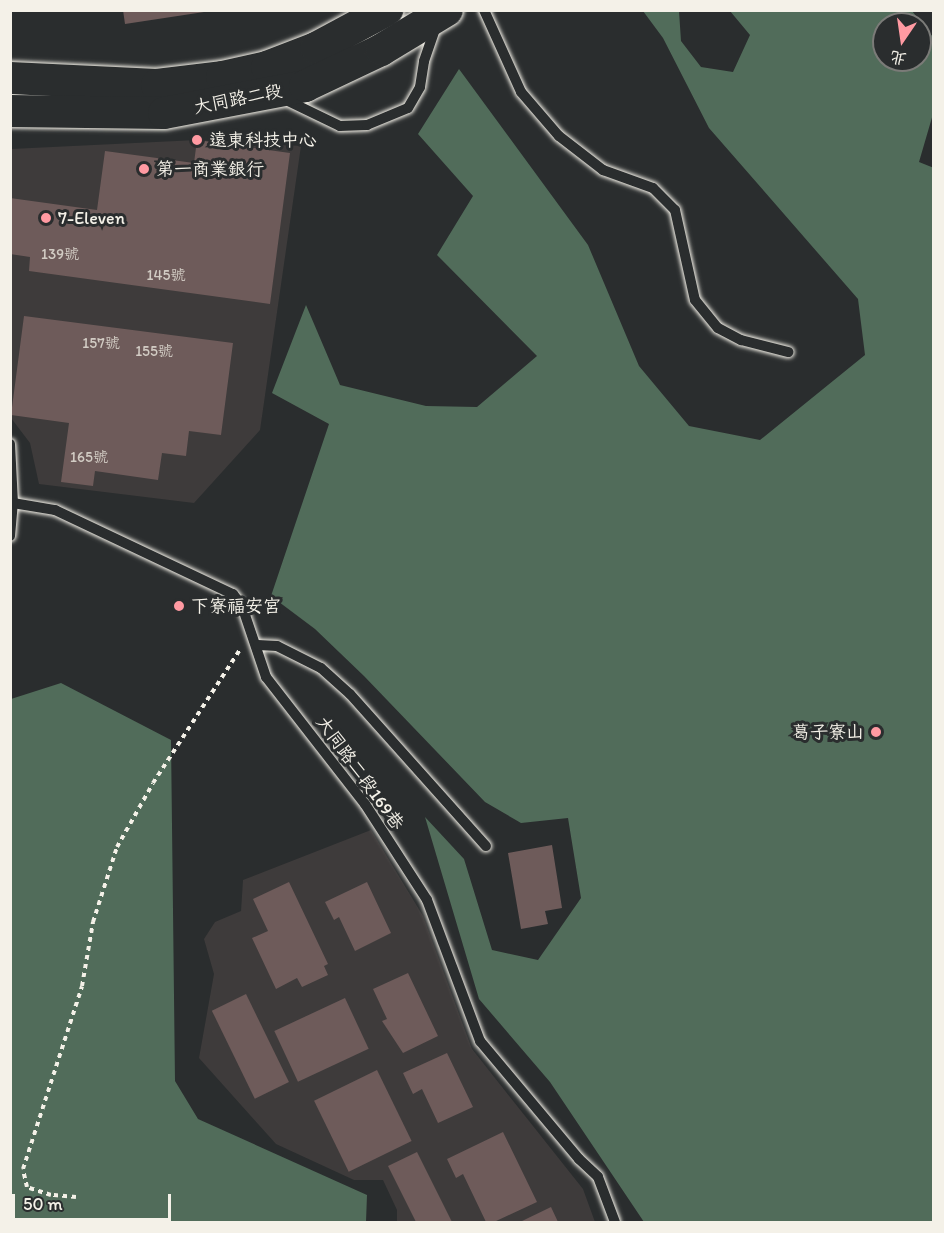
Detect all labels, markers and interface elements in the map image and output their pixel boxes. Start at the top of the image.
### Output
north arrow [872,12,932,72]
text: 北 [888,47,908,69]
street label: 大同路二段 [192,80,284,118]
place label: 遠東科技中心 [209,129,317,151]
marker: 遠東科技中心 [190,133,204,147]
place label: 第一商業銀行 [156,158,264,180]
marker: 第一商業銀行 [137,162,151,176]
place label: 7-Eleven [58,207,125,229]
marker: 7-Eleven [39,211,53,225]
house number: 139號 [41,246,79,264]
house number: 145號 [147,267,185,285]
house number: 157號 [82,335,120,353]
house number: 155號 [135,343,173,361]
house number: 165號 [70,449,108,467]
place label: 下寮福安宮 [191,595,281,617]
marker: 下寮福安宮 [172,599,186,613]
street label: 大同路二段169巷 [312,712,408,834]
place label: 葛子寮山 [792,721,864,743]
marker: 葛子寮山 [869,725,883,739]
scale bar [15,1182,174,1220]
text: 50 m [23,1193,63,1215]

